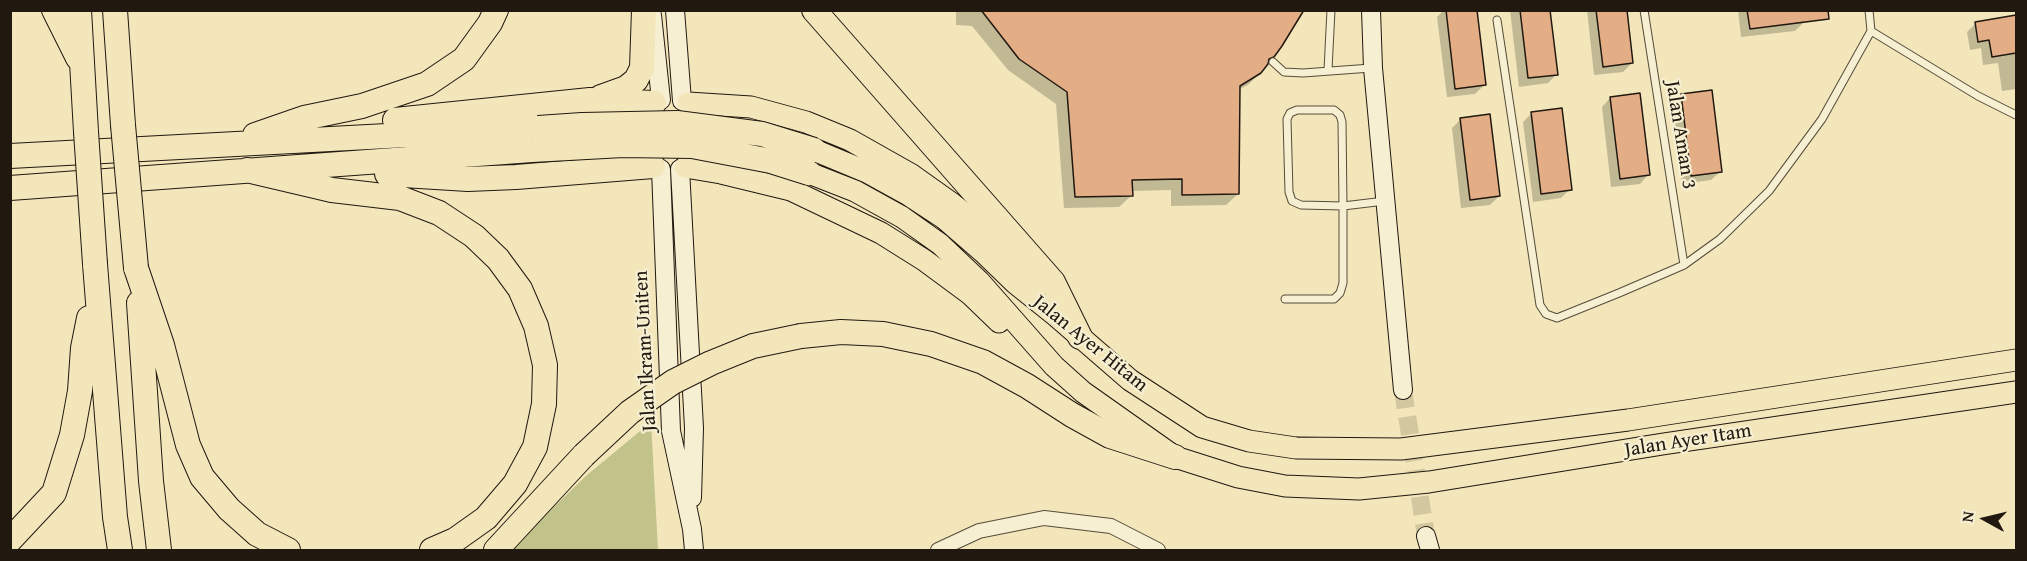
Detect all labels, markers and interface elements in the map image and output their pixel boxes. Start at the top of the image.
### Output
street label: Jalan Aman 3 [1660,79,1700,191]
street label: Jalan Ikram-Uniten [630,270,662,432]
street label: Jalan Ayer Hitam [1028,290,1152,398]
street label: Jalan Ayer Itam [1623,419,1753,463]
north arrow [1955,489,2015,549]
text: N [1955,510,1980,523]

